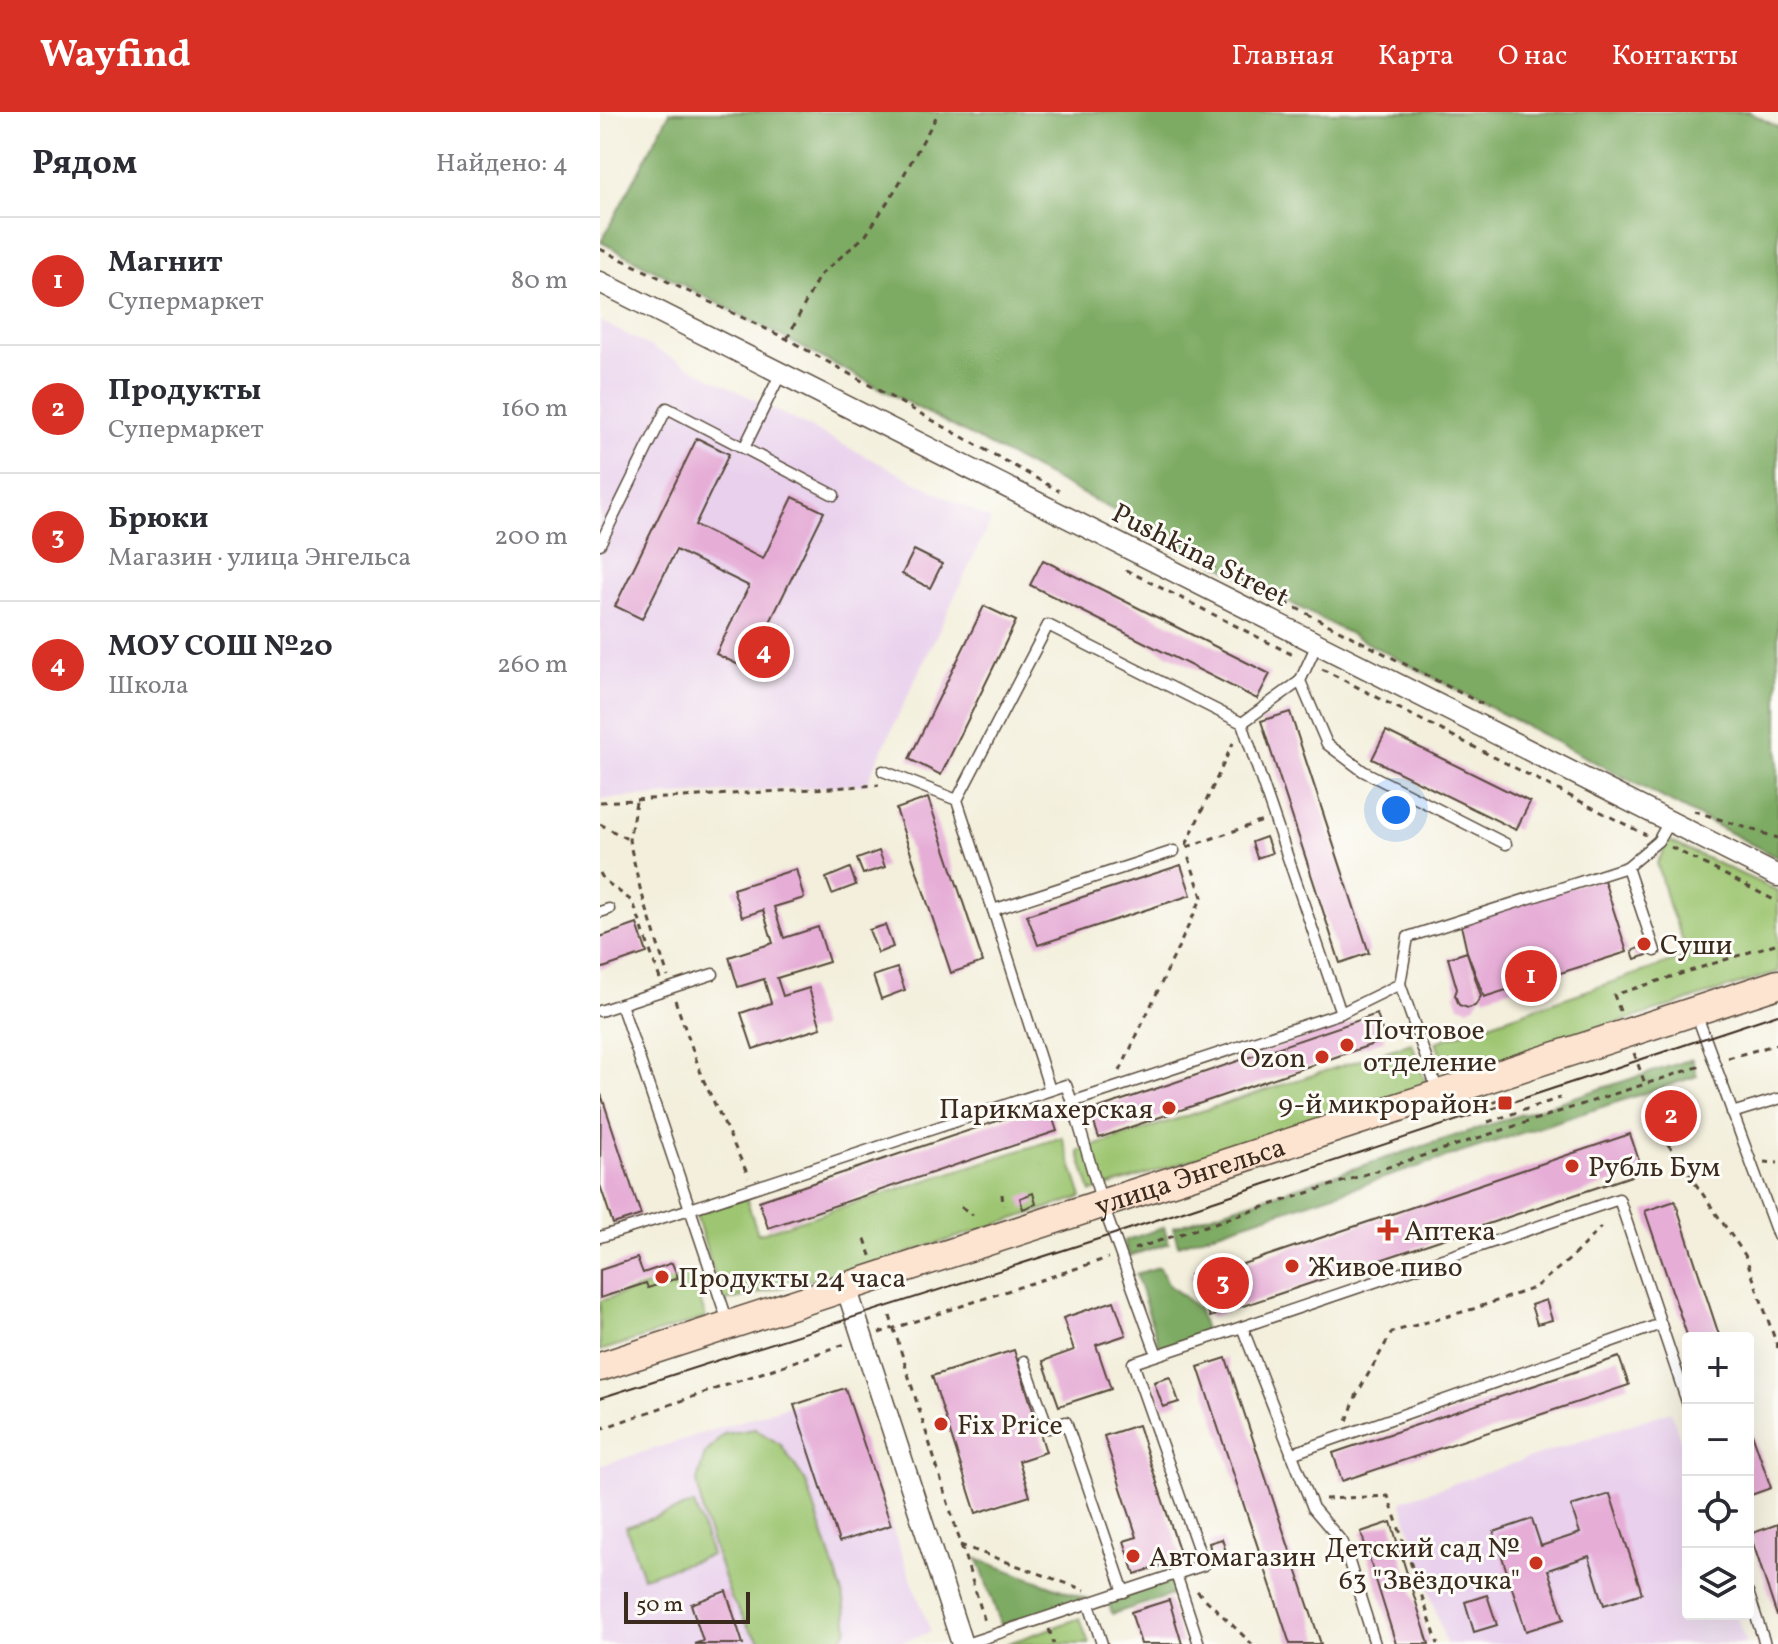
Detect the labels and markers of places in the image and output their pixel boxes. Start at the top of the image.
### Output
pin: 4 [738,622,790,682]
place label: Суши [1660,927,1733,966]
marker: Суши [1635,935,1653,953]
pin: 1 [1505,946,1557,1006]
place label: Почтовое отделение [1363,1012,1497,1083]
marker: Почтовое отделение [1338,1036,1356,1054]
place label: Ozon [1240,1040,1306,1079]
marker: Ozon [1313,1048,1331,1066]
place label: 9-й микрорайон [1278,1086,1489,1125]
pin: 2 [1645,1086,1697,1146]
place label: Парикмахерская [939,1091,1153,1130]
marker: 9-й микрорайон [1496,1094,1514,1112]
marker: Парикмахерская [1160,1099,1178,1117]
place label: Рубль Бум [1588,1149,1720,1188]
marker: Рубль Бум [1563,1157,1581,1175]
place label: Аптека [1404,1213,1496,1252]
marker: Аптека [1379,1221,1397,1239]
place label: Живое пиво [1308,1249,1463,1288]
pin: 3 [1197,1253,1249,1313]
marker: Живое пиво [1283,1257,1301,1275]
place label: Продукты 24 часа [678,1260,906,1299]
marker: Продукты 24 часа [653,1268,671,1286]
place label: Fix Price [957,1407,1063,1446]
marker: Fix Price [932,1415,950,1433]
place label: Детский сад № 63 "Звёздочка" [1325,1530,1520,1601]
place label: Автомагазин [1149,1539,1316,1578]
marker: Автомагазин [1124,1547,1142,1565]
marker: Детский сад № 63 "Звёздочка" [1527,1554,1545,1572]

